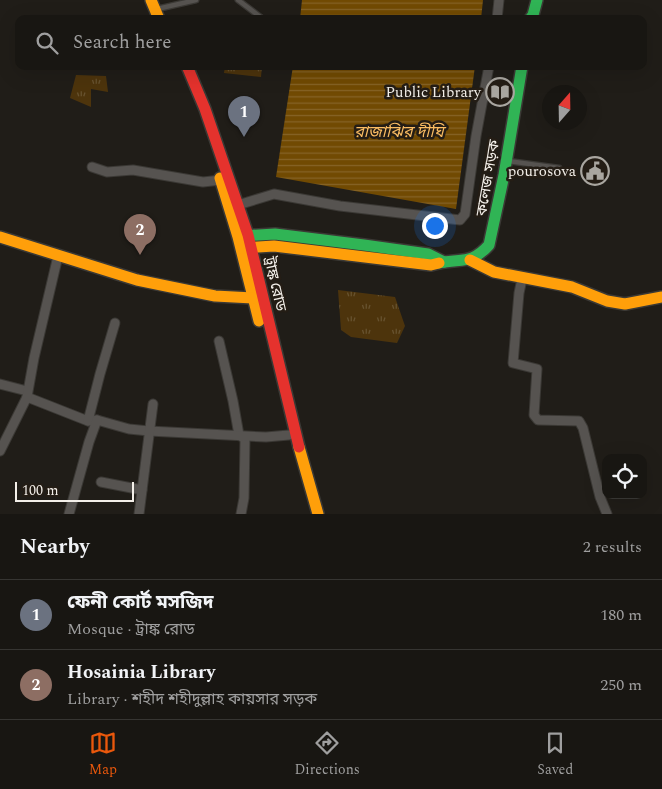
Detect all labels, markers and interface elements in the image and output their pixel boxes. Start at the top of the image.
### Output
search box [15,15,647,70]
text: Search here [73,28,172,57]
icon: search [33,29,61,57]
library icon: Public Library [485,77,515,107]
place label: Public Library [385,81,482,104]
north arrow [542,85,587,130]
pin: 1 [228,96,260,137]
water label: রাজাঝির দীঘি [354,120,447,144]
street label: কলেজ সড়ক [470,137,506,219]
public building icon: pourosova [580,156,610,186]
place label: pourosova [508,160,577,183]
your location [422,213,448,239]
pin: 2 [124,214,156,255]
street label: ট্রাঙ্ক রোড [257,253,293,314]
map controls [602,454,647,499]
button: locate [602,454,647,499]
scale bar [15,479,134,502]
text: 100 m [22,480,59,501]
text: Nearby [20,531,90,563]
text: 2 results [583,535,642,559]
text: ফেনী কোর্ট মসজিদ [67,588,213,617]
text: 1 [32,603,40,627]
text: 180 m [600,603,642,627]
text: Mosque · ট্রাঙ্ক রোড [67,617,195,641]
text: Hosainia Library [67,658,215,687]
text: 2 [32,673,40,697]
text: 250 m [600,673,642,697]
text: Library · শহীদ শহীদুল্লাহ কায়সার সড়ক [67,687,317,711]
tab: Map [89,729,117,780]
tab: Directions [294,729,360,780]
tab: Saved [537,729,573,780]

